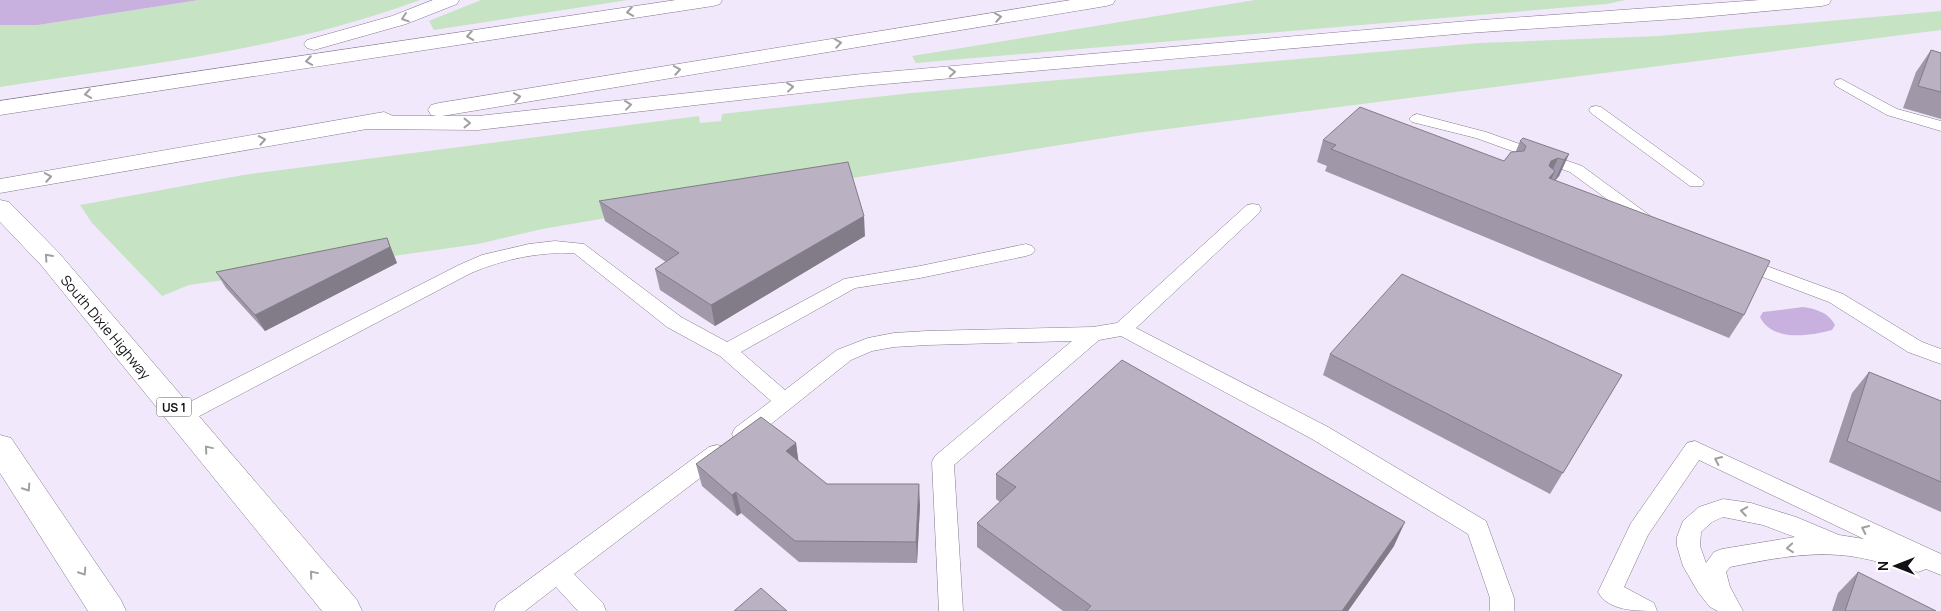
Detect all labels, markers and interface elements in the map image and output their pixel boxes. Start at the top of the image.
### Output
one-way arrow [626,7,635,17]
one-way arrow [401,12,410,22]
one-way arrow [994,12,1002,22]
one-way arrow [465,31,474,41]
one-way arrow [833,38,842,48]
one-way arrow [305,55,313,65]
one-way arrow [673,65,682,75]
one-way arrow [948,67,956,78]
one-way arrow [786,82,794,93]
one-way arrow [83,88,91,99]
one-way arrow [513,92,522,102]
one-way arrow [625,100,633,111]
one-way arrow [464,118,471,128]
one-way arrow [258,136,266,146]
one-way arrow [44,173,52,183]
one-way arrow [45,254,54,263]
street label: South Dixie Highway [57,271,156,384]
road number: US 1 [156,398,192,417]
one-way arrow [206,446,214,455]
one-way arrow [1714,456,1723,466]
one-way arrow [21,482,30,491]
one-way arrow [1739,507,1748,517]
one-way arrow [1861,525,1870,535]
north arrow [1871,541,1921,591]
one-way arrow [1785,542,1793,553]
text: N [1873,561,1892,571]
one-way arrow [77,567,86,576]
one-way arrow [309,570,318,579]

